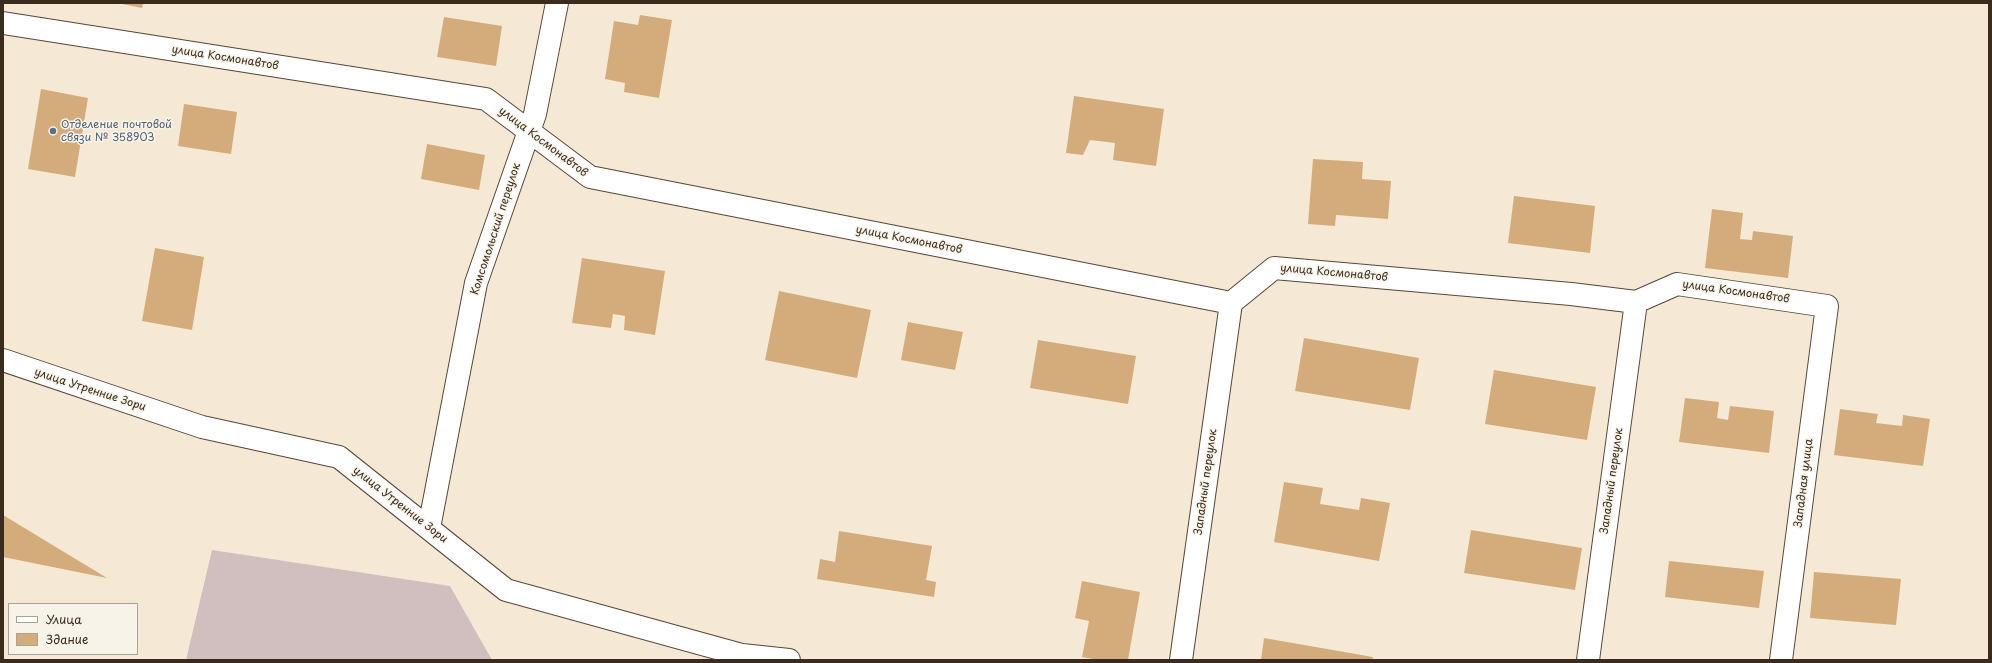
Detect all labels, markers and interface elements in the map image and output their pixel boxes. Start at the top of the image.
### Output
street label: улица Космонавтов [171,43,279,73]
street label: улица Космонавтов [496,104,590,180]
place label: Отделение почтовой связи № 358903 [61,118,172,144]
marker: Отделение почтовой связи № 358903 [48,126,58,136]
street label: Комсомольский переулок [468,161,524,297]
street label: улица Космонавтов [855,223,963,257]
street label: улица Космонавтов [1280,262,1388,284]
street label: улица Космонавтов [1682,278,1790,306]
street label: улица Утренние Зори [33,366,147,414]
street label: Западный переулок [1598,427,1626,535]
street label: Западный переулок [1192,428,1220,536]
street label: Западная улица [1792,438,1816,528]
street label: улица Утренние Зори [350,464,450,546]
legend [8,603,138,655]
text: Улица [46,610,82,628]
text: Здание [46,630,88,648]

